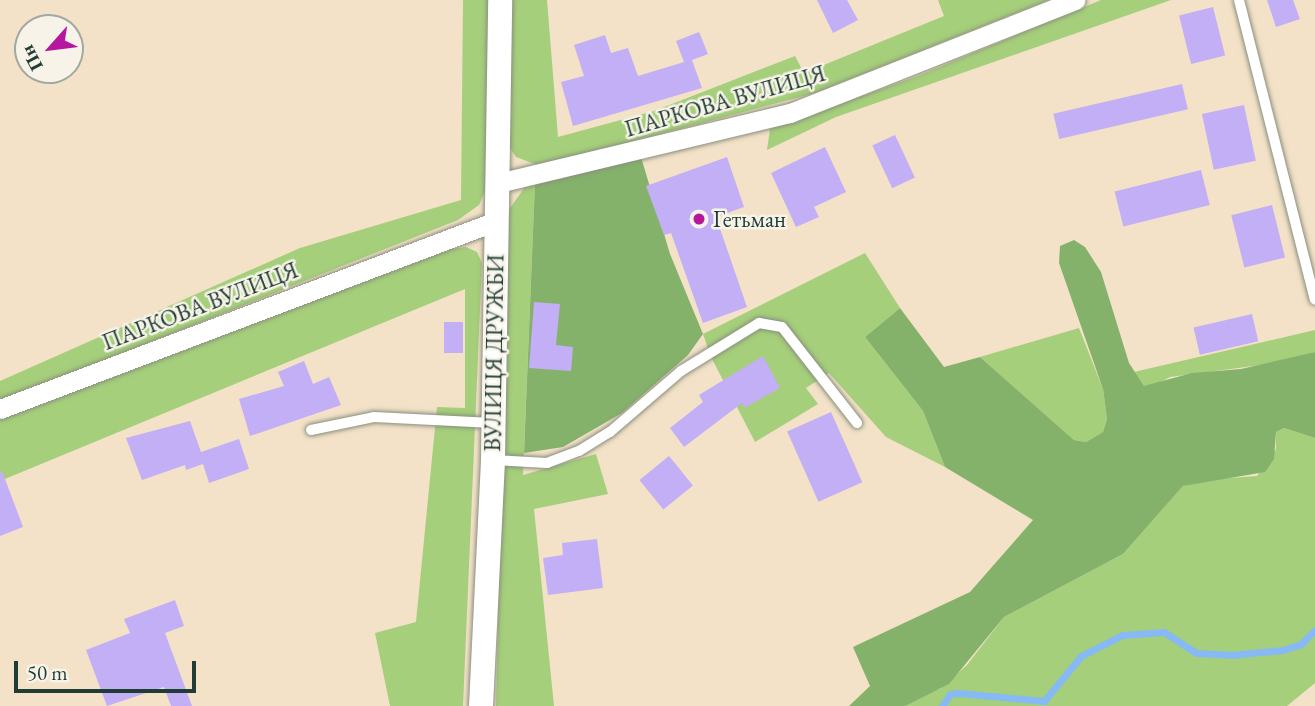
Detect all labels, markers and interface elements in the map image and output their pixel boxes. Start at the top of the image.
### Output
north arrow [14,14,84,84]
text: Пн [15,41,49,76]
street label: ПАРКОВА ВУЛИЦЯ [621,59,829,143]
place label: Гетьман [713,205,786,233]
marker: Гетьман [691,211,707,227]
street label: ВУЛИЦЯ ДРУЖБИ [478,254,510,452]
street label: ПАРКОВА ВУЛИЦЯ [98,256,302,356]
scale bar [18,646,200,690]
text: 50 m [27,659,68,686]

